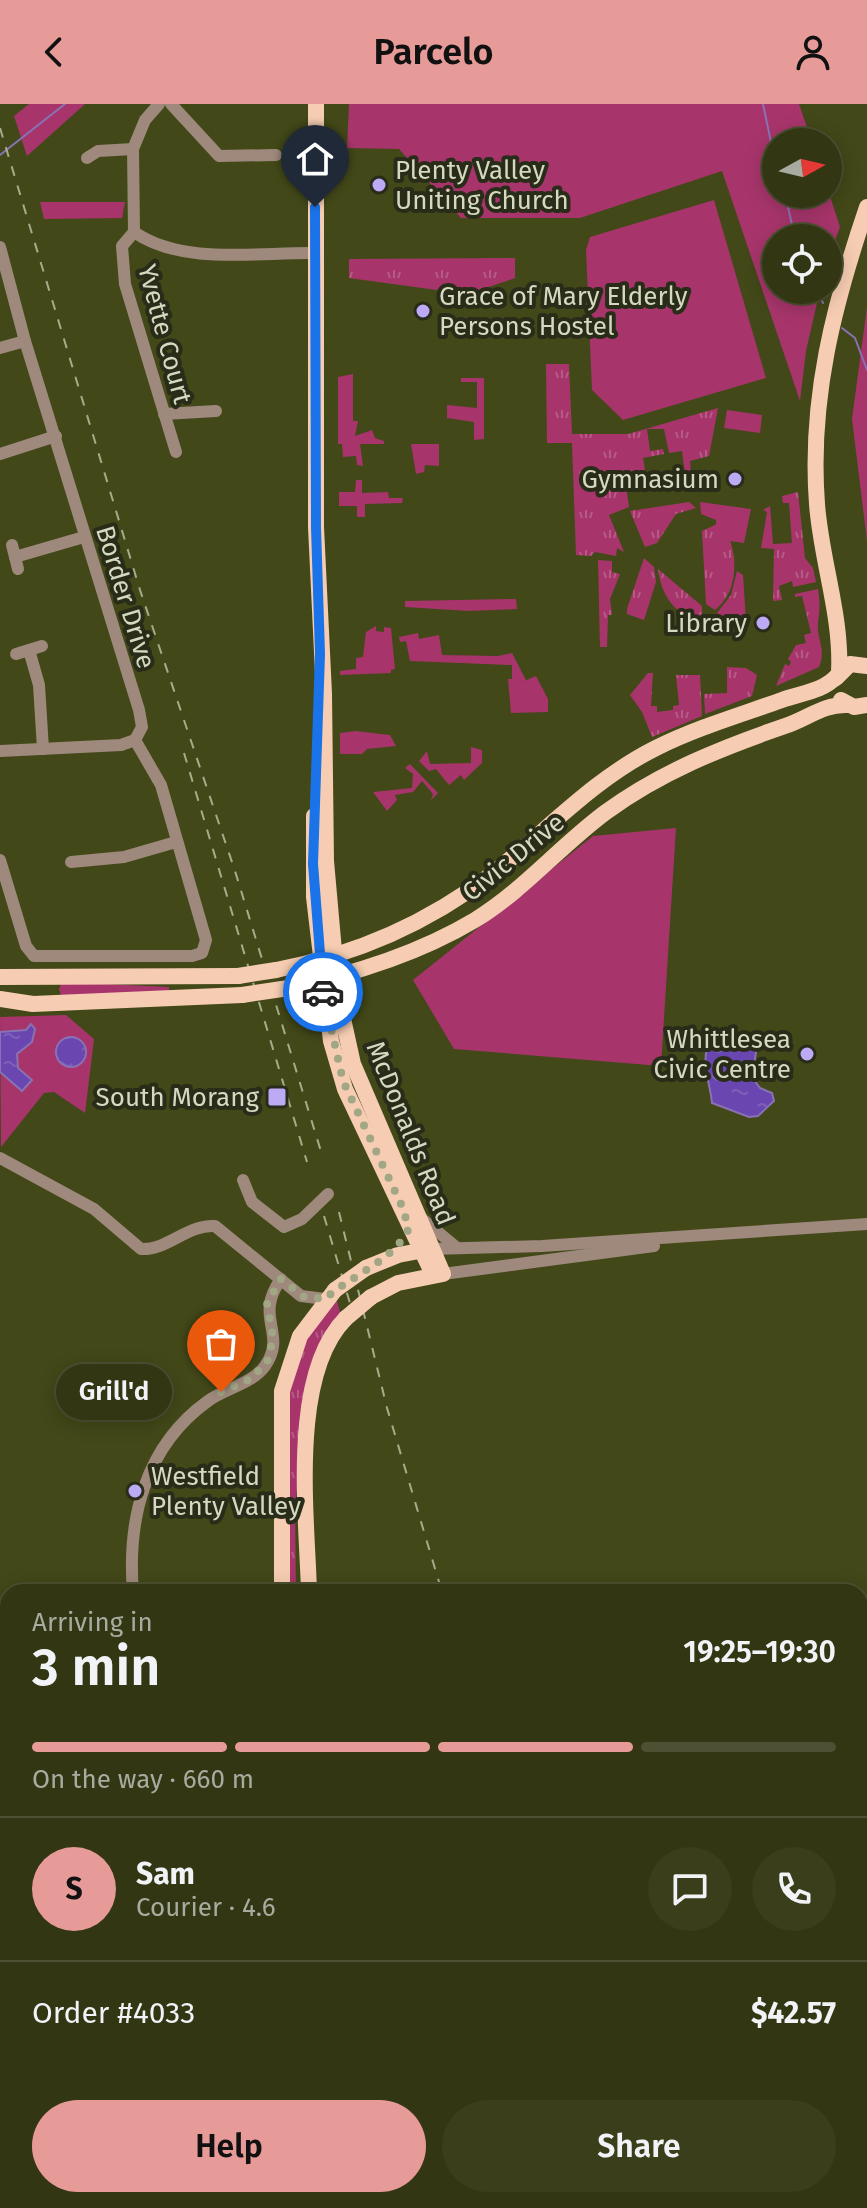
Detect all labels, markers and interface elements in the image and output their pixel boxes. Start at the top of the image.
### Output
icon: back [32,30,76,74]
text: Parcelo [373,30,494,74]
icon: person [791,30,835,74]
pin [281,125,349,207]
north arrow [762,128,842,208]
map controls [762,128,842,304]
icon: home [293,137,337,181]
place label: Plenty Valley Uniting Church [395,155,569,216]
marker: Plenty Valley Uniting Church [370,176,388,194]
button: locate [762,224,842,304]
street label: Yvette Court [131,261,198,408]
place label: Grace of Mary Elderly Persons Hostel [439,281,688,342]
marker: Grace of Mary Elderly Persons Hostel [414,302,432,320]
place label: Gymnasium [582,464,719,495]
marker: Gymnasium [726,470,744,488]
street label: Border Drive [89,522,162,672]
place label: Library [665,608,747,639]
marker: Library [754,614,772,632]
street label: Civic Drive [456,807,571,908]
courier [283,952,363,1032]
icon: car [301,970,345,1014]
place label: Whittlesea Civic Centre [653,1024,791,1085]
street label: McDonalds Road [360,1037,462,1230]
marker: Whittlesea Civic Centre [798,1045,816,1063]
place label: South Morang [96,1082,259,1113]
marker: South Morang [266,1086,288,1108]
pin [187,1310,255,1392]
icon: bag [199,1322,243,1366]
callout: Grill'd [57,1364,173,1420]
text: Grill'd [79,1376,149,1407]
place label: Westfield Plenty Valley [151,1461,301,1522]
marker: Westfield Plenty Valley [126,1482,144,1500]
text: Arriving in [32,1607,153,1638]
text: 19:25–19:30 [683,1634,836,1670]
text: 3 min [32,1636,160,1699]
text: On the way · 660 m [32,1764,254,1795]
button: chat [648,1847,732,1931]
button: phone [752,1847,836,1931]
text: Sam [136,1856,195,1892]
text: S [65,1871,83,1907]
text: Courier · 4.6 [136,1892,276,1923]
text: Order #4033 [32,1995,195,2031]
text: $42.57 [751,1995,836,2031]
button: Help [32,2100,426,2192]
button: Share [442,2100,836,2192]

